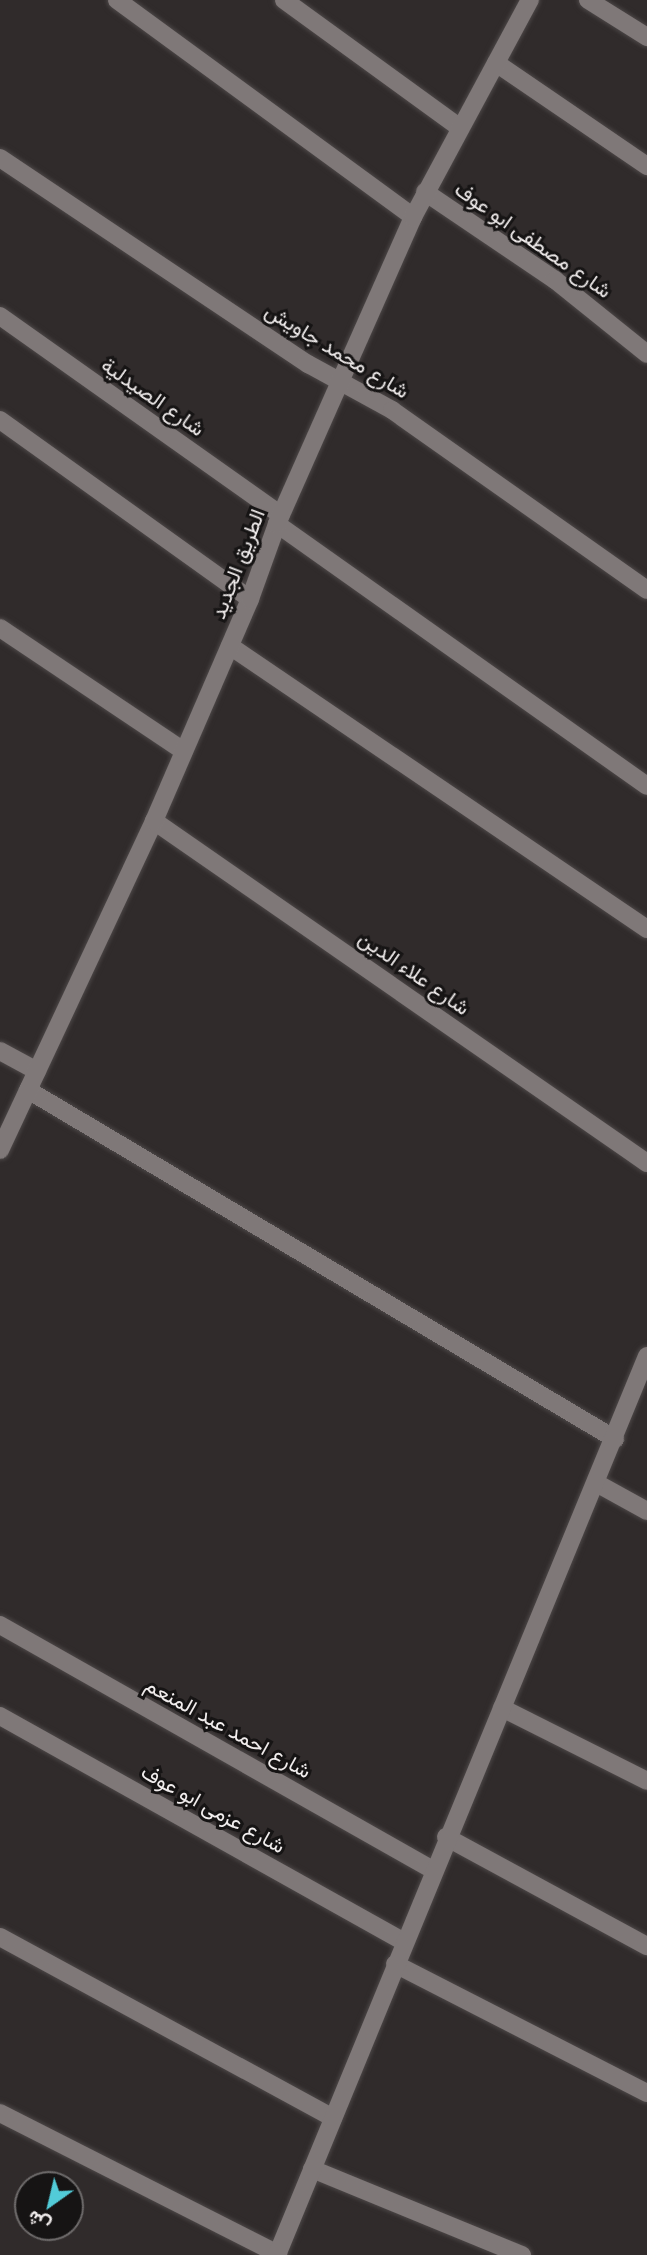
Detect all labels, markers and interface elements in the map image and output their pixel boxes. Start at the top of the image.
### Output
street label: شارع مصطفى ابو عوف [450,176,616,304]
street label: شارع محمد جاويش [260,298,414,404]
street label: شارع الصيدلية [97,352,209,442]
street label: الطريق الجديد [206,505,270,623]
street label: شارع علاء الدين [354,925,474,1021]
street label: شارع احمد عبد المنعم [141,1672,315,1784]
street label: شارع عزمى ابو عوف [137,1759,289,1859]
north arrow [14,2171,84,2241]
text: ش [22,2205,55,2238]

